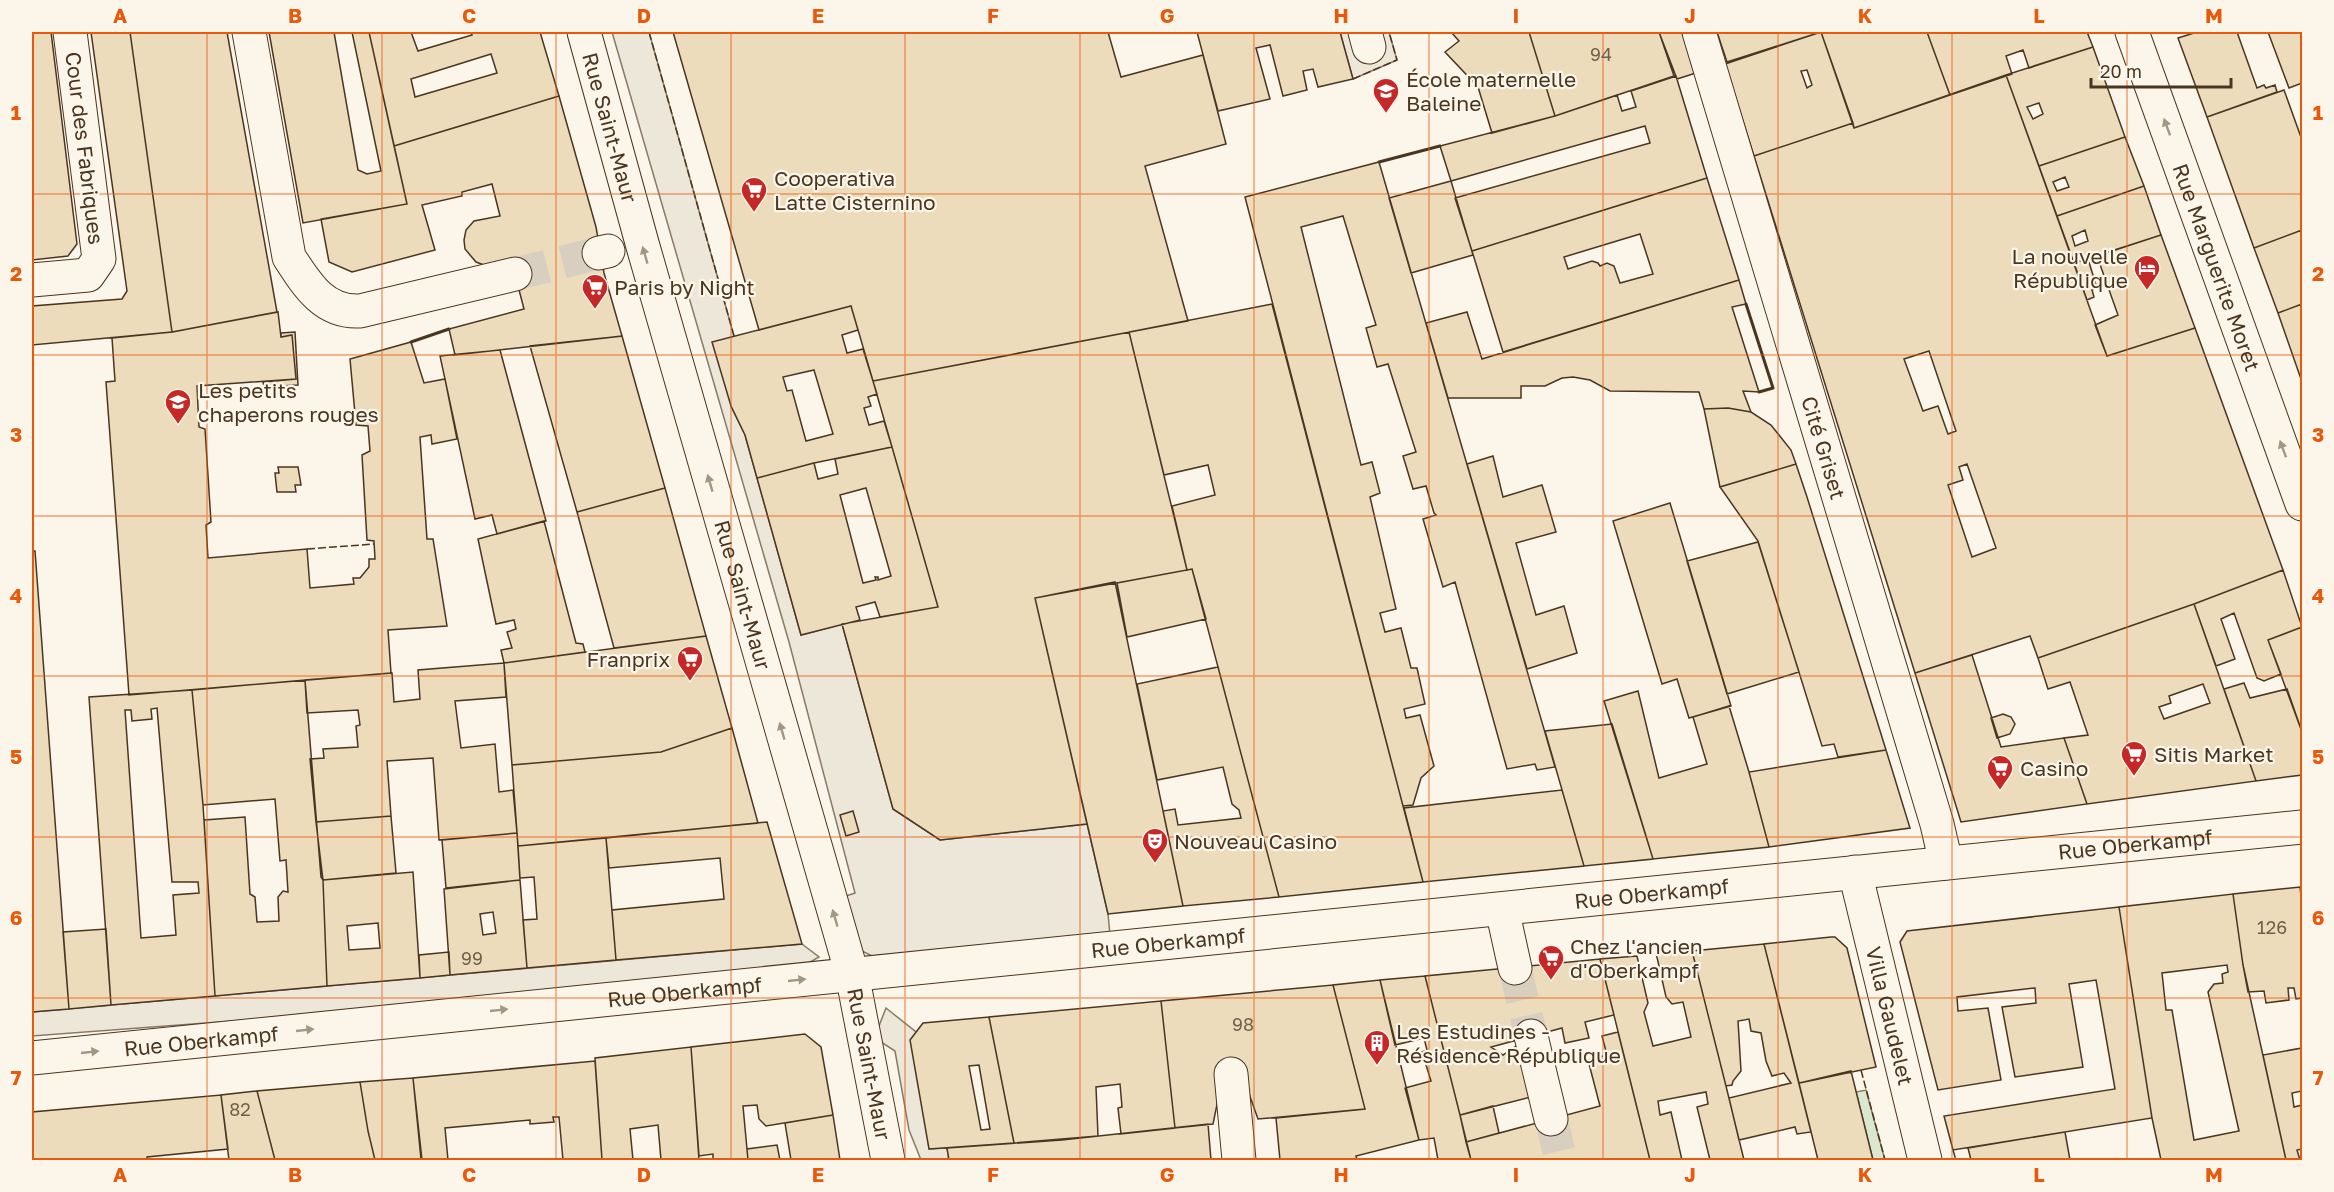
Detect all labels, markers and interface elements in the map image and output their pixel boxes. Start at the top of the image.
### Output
text: A [113,3,127,27]
text: B [288,3,302,27]
text: C [462,3,476,27]
text: D [637,3,651,27]
text: E [812,3,824,27]
text: F [987,3,999,27]
text: G [1160,3,1174,27]
text: H [1333,3,1349,27]
text: I [1513,3,1519,27]
text: J [1684,3,1696,27]
text: K [1858,3,1873,27]
text: L [2033,3,2045,27]
text: M [2205,3,2223,27]
house number: 94 [1590,43,1612,65]
street label: Cour des Fabriques [60,50,110,246]
street label: Rue Saint-Maur [577,50,643,205]
scale bar [2091,51,2230,89]
text: 20 m [2100,60,2142,82]
place label: École maternelle Baleine [1406,66,1576,116]
school or university icon: École maternelle Baleine [1371,76,1401,114]
text: 1 [11,100,21,124]
text: 1 [2313,100,2323,124]
one-way arrow [2161,118,2171,136]
street label: Rue Marguerite Moret [2167,160,2266,375]
place label: Cooperativa Latte Cisternino [774,165,936,215]
supermarket icon: Cooperativa Latte Cisternino [739,175,769,213]
place label: La nouvelle République [2012,243,2128,293]
one-way arrow [640,246,649,264]
hotel icon: La nouvelle République [2132,253,2162,291]
text: 2 [10,261,22,285]
text: 2 [2312,261,2324,285]
supermarket icon: Paris by Night [580,272,610,310]
place label: Paris by Night [614,274,755,300]
place label: Les petits chaperons rouges [198,377,379,427]
school or university icon: Les petits chaperons rouges [163,387,193,425]
street label: Cité Griset [1796,393,1852,502]
text: 3 [10,422,22,446]
text: 3 [2312,422,2324,446]
one-way arrow [2277,440,2287,458]
one-way arrow [705,474,714,492]
street label: Rue Saint-Maur [709,517,777,673]
text: 4 [10,583,22,607]
text: 4 [2312,583,2324,607]
supermarket icon: Franprix [675,644,705,682]
place label: Franprix [586,646,670,672]
one-way arrow [776,722,786,740]
supermarket icon: Sitis Market [2119,739,2149,777]
place label: Sitis Market [2154,741,2274,767]
text: 5 [10,744,22,768]
text: 5 [2312,744,2324,768]
supermarket icon: Casino [1985,753,2015,791]
place label: Casino [2020,755,2088,781]
street label: Rue Oberkampf [2057,823,2214,865]
theatre icon: Nouveau Casino [1140,826,1170,864]
place label: Nouveau Casino [1174,828,1337,854]
street label: Rue Oberkampf [1573,872,1731,914]
text: 6 [10,905,22,929]
text: 6 [2312,905,2324,929]
one-way arrow [830,909,839,927]
house number: 126 [2257,916,2287,938]
street label: Rue Oberkampf [1090,922,1247,963]
place label: Chez l'ancien d'Oberkampf [1570,933,1703,983]
supermarket icon: Chez l'ancien d'Oberkampf [1536,943,1566,981]
street label: Villa Gaudelet [1861,944,1919,1088]
house number: 99 [461,947,483,969]
street label: Rue Oberkampf [606,971,764,1012]
one-way arrow [788,975,807,985]
street label: Rue Saint-Maur [842,986,897,1142]
one-way arrow [489,1005,508,1015]
house number: 98 [1232,1013,1254,1035]
place label: Les Estudines - Résidence République [1396,1018,1621,1068]
street label: Rue Oberkampf [123,1020,280,1062]
one-way arrow [295,1025,314,1035]
building icon: Les Estudines - Résidence République [1362,1028,1392,1066]
one-way arrow [80,1047,99,1057]
text: 7 [11,1065,22,1089]
text: 7 [2313,1065,2324,1089]
house number: 82 [229,1098,251,1120]
text: A [113,1162,127,1186]
text: B [288,1162,302,1186]
text: C [462,1162,476,1186]
text: D [637,1162,651,1186]
text: E [812,1162,824,1186]
text: F [987,1162,999,1186]
text: G [1160,1162,1174,1186]
text: H [1333,1162,1349,1186]
text: I [1513,1162,1519,1186]
text: J [1684,1162,1696,1186]
text: K [1858,1162,1873,1186]
text: L [2033,1162,2045,1186]
text: M [2205,1162,2223,1186]

